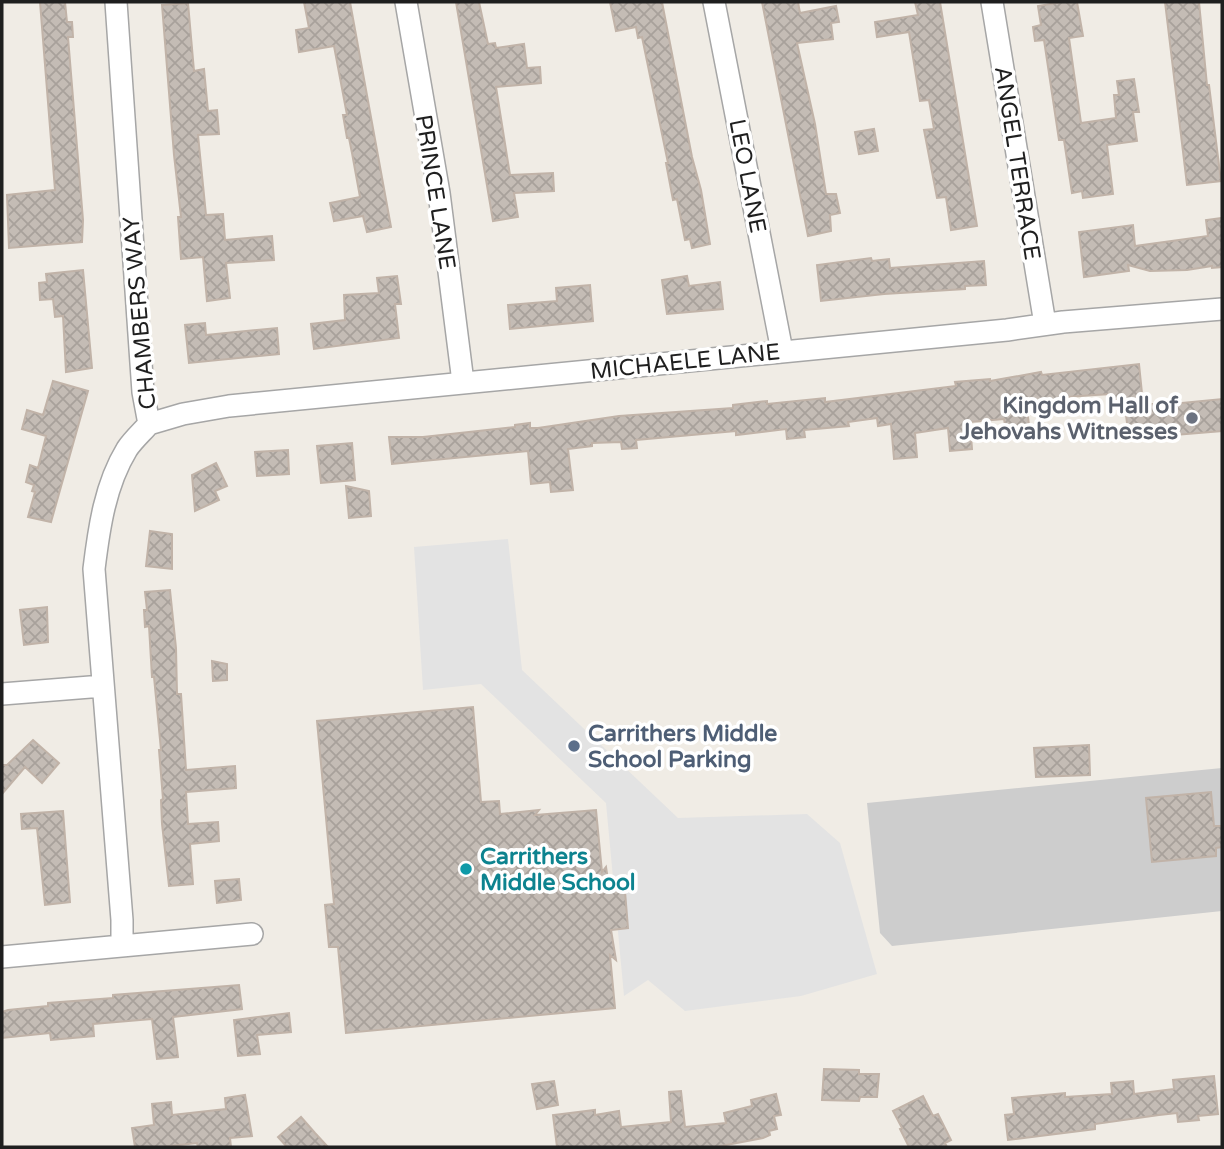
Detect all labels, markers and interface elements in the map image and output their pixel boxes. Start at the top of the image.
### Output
street label: ANGEL TERRACE [988,64,1046,262]
street label: PRINCE LANE [409,113,461,272]
street label: LEO LANE [722,117,772,236]
street label: CHAMBERS WAY [118,215,162,411]
street label: MICHAELE LANE [589,338,782,386]
place label: Kingdom Hall of Jehovahs Witnesses [959,392,1179,446]
marker: Kingdom Hall of Jehovahs Witnesses [1184,410,1200,426]
place label: Carrithers Middle School Parking [588,720,777,774]
marker: Carrithers Middle School Parking [566,738,582,754]
place label: Carrithers Middle School [480,843,636,897]
marker: Carrithers Middle School [458,861,474,877]

